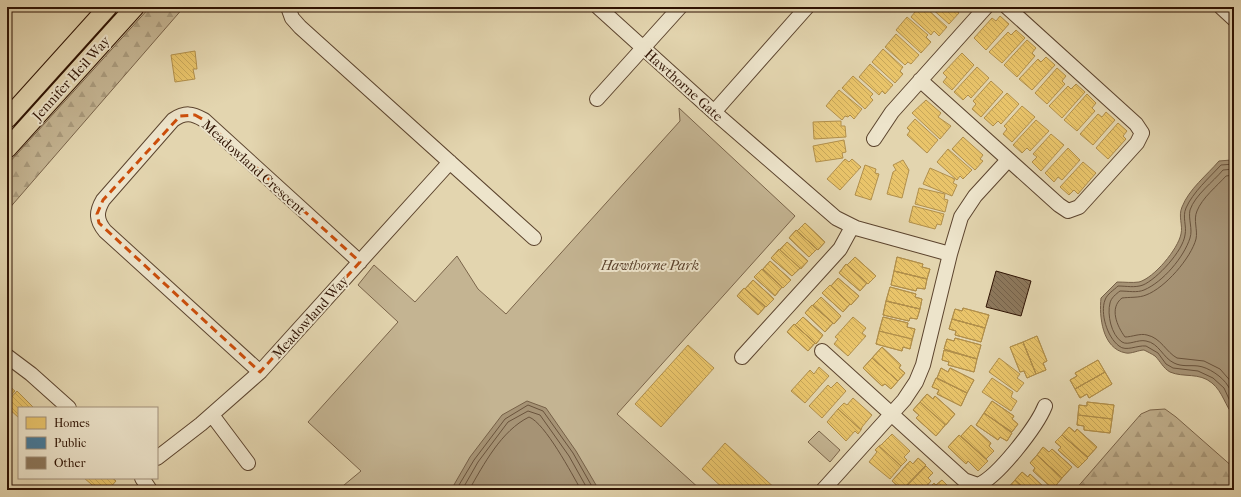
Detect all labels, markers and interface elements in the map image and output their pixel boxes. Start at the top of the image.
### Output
street label: Jennifer Heil Way [28,32,114,125]
street label: Hawthorne Gate [641,46,726,125]
street label: Meadowland Crescent [198,116,309,218]
park label: Hawthorne Park [600,257,699,274]
street label: Meadowland Way [268,272,353,363]
legend [18,407,158,479]
text: Homes [54,416,90,430]
text: Public [54,436,86,450]
text: Other [54,456,86,470]

